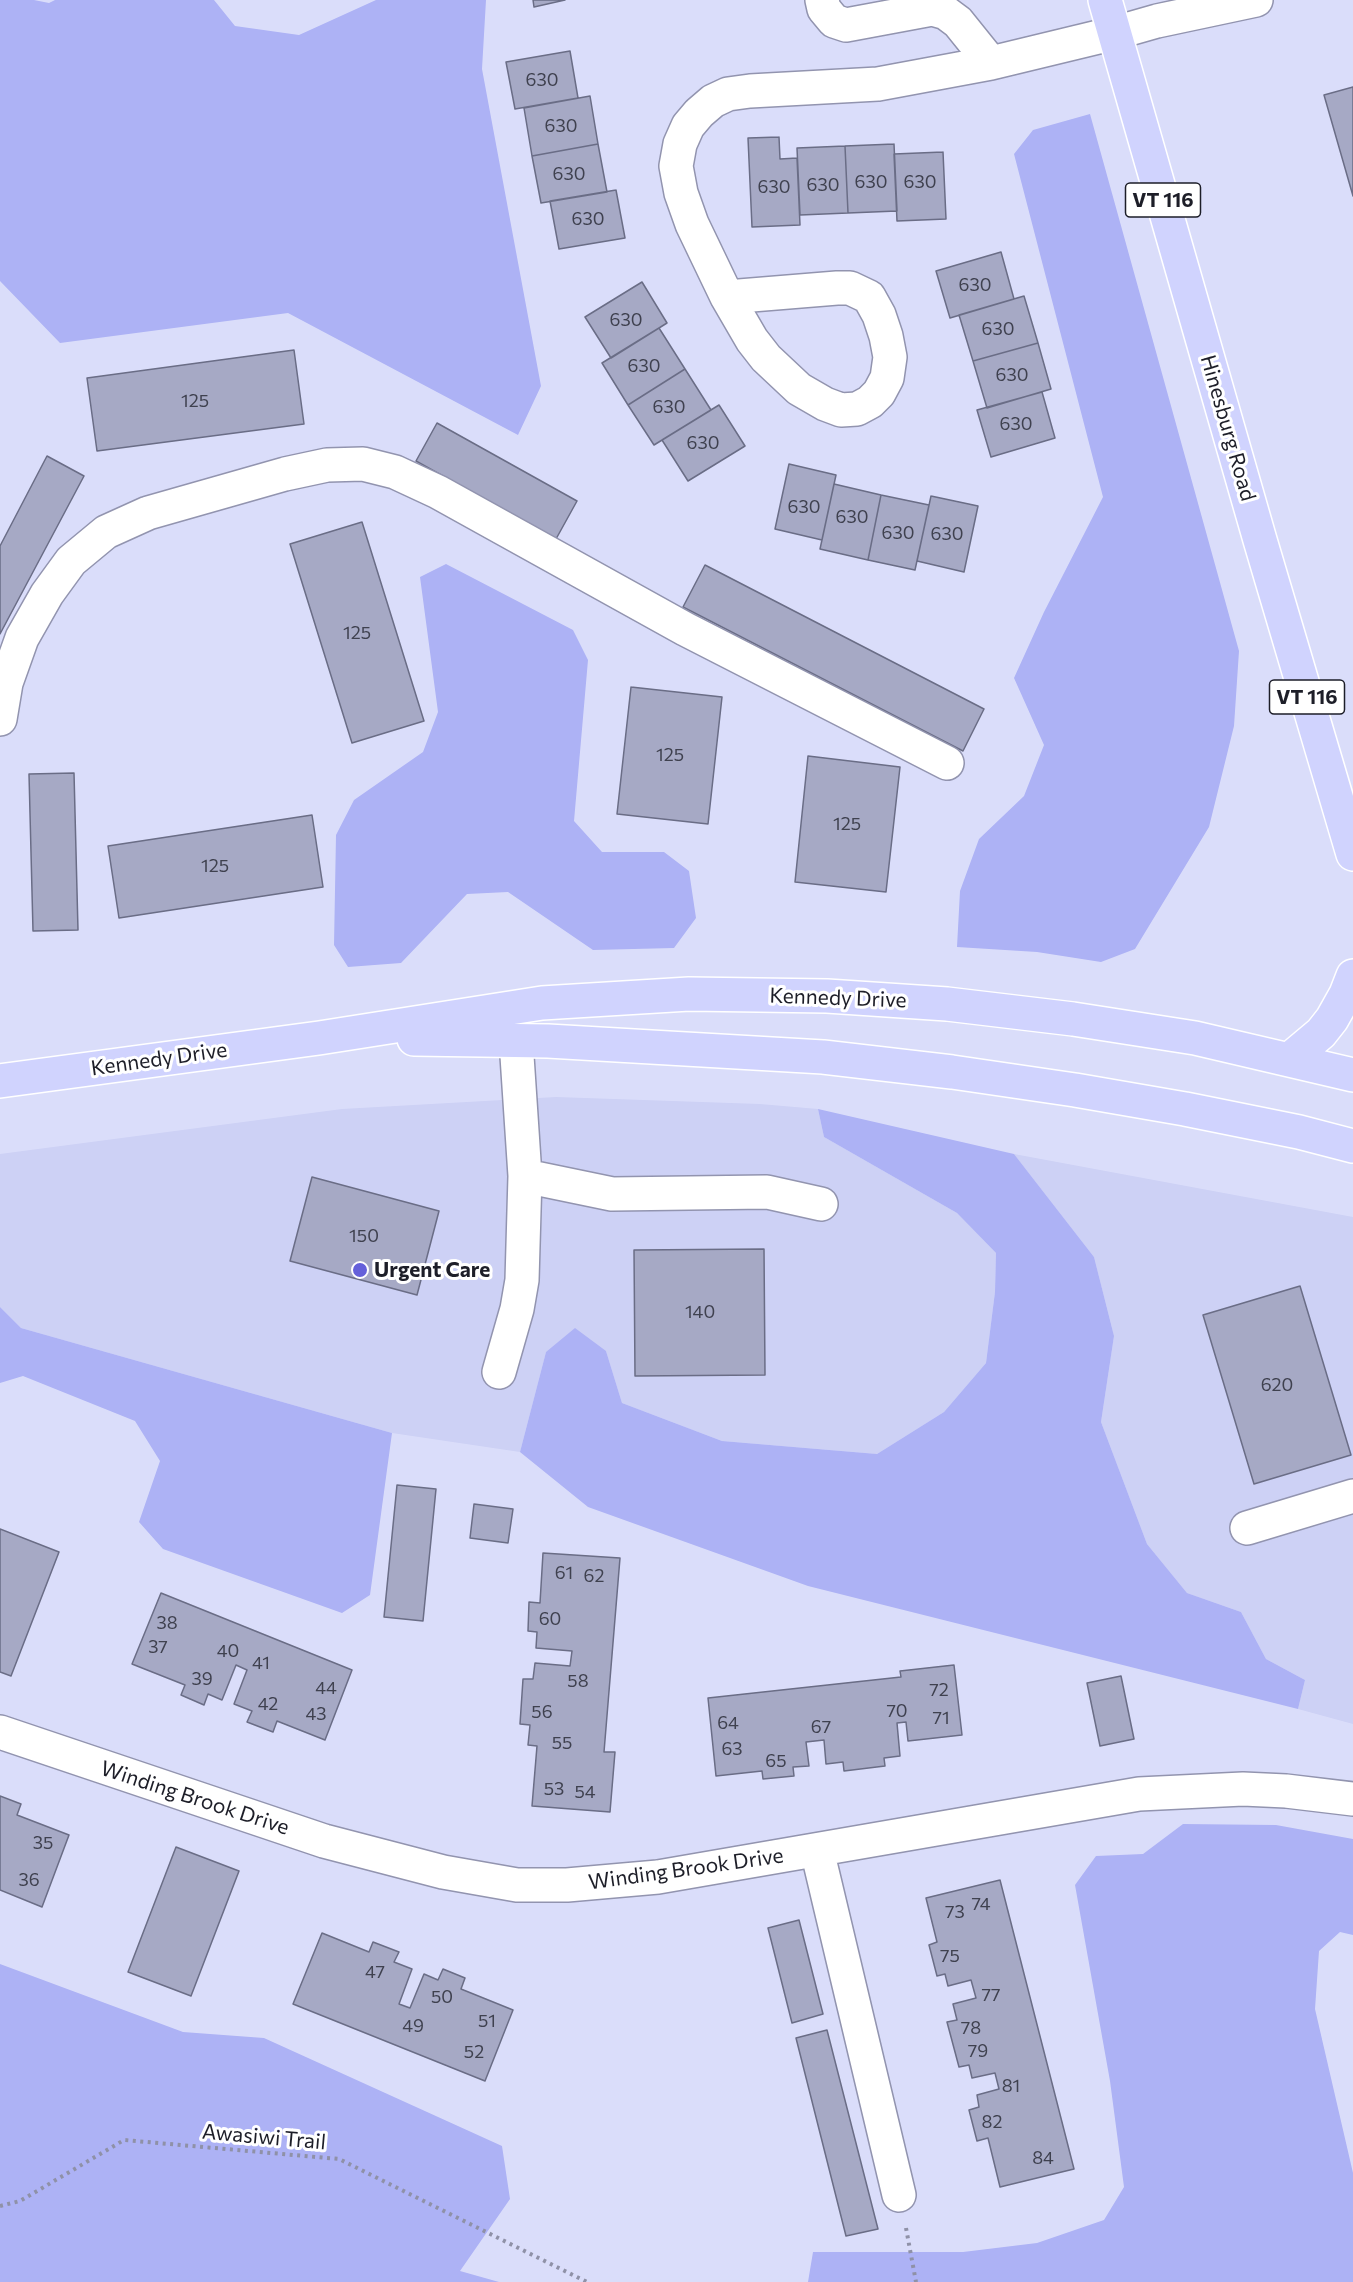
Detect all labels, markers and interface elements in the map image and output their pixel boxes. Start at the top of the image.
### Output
house number: 630 [526,69,558,91]
house number: 630 [545,115,577,137]
house number: 630 [553,163,585,185]
house number: 630 [855,171,887,193]
house number: 630 [904,171,936,193]
house number: 630 [807,174,839,196]
house number: 630 [758,176,790,198]
road number: VT 116 [1126,183,1200,217]
house number: 630 [572,208,604,230]
house number: 630 [959,274,991,296]
house number: 630 [610,309,642,331]
house number: 630 [982,318,1014,340]
street label: Hinesburg Road [1195,352,1261,504]
house number: 630 [628,355,660,377]
house number: 630 [996,364,1028,386]
house number: 125 [181,390,209,412]
house number: 630 [653,396,685,418]
house number: 630 [1000,413,1032,435]
house number: 630 [687,432,719,454]
house number: 630 [788,496,820,518]
house number: 630 [836,506,868,528]
house number: 630 [882,522,914,544]
house number: 630 [931,523,963,545]
house number: 125 [343,622,371,644]
road number: VT 116 [1270,680,1344,714]
house number: 125 [656,744,684,766]
house number: 125 [833,813,861,835]
house number: 125 [201,855,229,877]
street label: Kennedy Drive [769,983,907,1013]
street label: Kennedy Drive [89,1037,229,1081]
house number: 150 [349,1225,379,1247]
place label: Urgent Care [374,1257,490,1283]
marker: Urgent Care [351,1261,369,1279]
house number: 140 [685,1301,715,1323]
house number: 620 [1261,1374,1293,1396]
house number: 61 [555,1562,573,1584]
house number: 62 [584,1565,604,1587]
house number: 60 [539,1608,561,1630]
house number: 38 [156,1612,178,1634]
house number: 37 [148,1636,168,1658]
house number: 40 [217,1640,239,1662]
house number: 41 [252,1652,270,1674]
house number: 39 [191,1668,213,1690]
house number: 58 [567,1670,589,1692]
house number: 44 [315,1677,337,1699]
house number: 72 [929,1679,949,1701]
house number: 42 [258,1693,278,1715]
house number: 70 [886,1700,908,1722]
house number: 56 [531,1701,553,1723]
house number: 43 [305,1703,327,1725]
house number: 71 [932,1707,950,1729]
house number: 64 [717,1712,739,1734]
house number: 67 [811,1716,831,1738]
house number: 55 [552,1732,572,1754]
house number: 63 [721,1738,743,1760]
house number: 65 [765,1750,787,1772]
street label: Winding Brook Drive [98,1756,292,1840]
house number: 53 [544,1778,564,1800]
house number: 54 [574,1781,596,1803]
house number: 35 [33,1832,53,1854]
street label: Winding Brook Drive [587,1843,785,1895]
house number: 36 [18,1869,40,1891]
house number: 74 [971,1893,991,1915]
house number: 73 [945,1901,965,1923]
house number: 75 [940,1945,960,1967]
house number: 47 [365,1961,385,1983]
house number: 77 [981,1984,1001,2006]
house number: 50 [431,1986,453,2008]
house number: 51 [478,2010,496,2032]
house number: 49 [402,2015,424,2037]
house number: 78 [961,2017,981,2039]
house number: 79 [968,2040,988,2062]
house number: 52 [464,2041,484,2063]
house number: 81 [1002,2075,1020,2097]
house number: 82 [982,2111,1002,2133]
street label: Awasiwi Trail [201,2119,327,2155]
house number: 84 [1032,2147,1054,2169]

